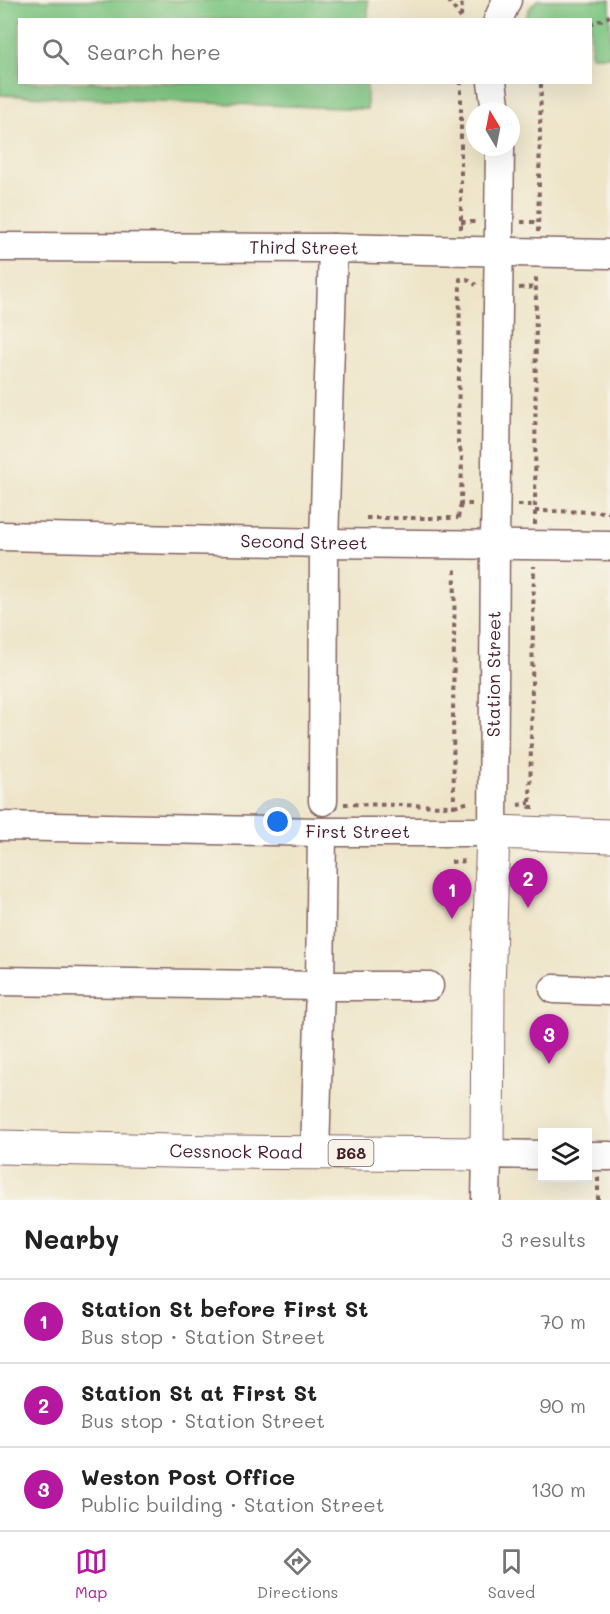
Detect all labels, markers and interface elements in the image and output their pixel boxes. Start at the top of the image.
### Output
search box [18,18,592,84]
icon: search [39,35,72,68]
text: Search here [87,37,221,66]
north arrow [466,102,520,156]
street label: Third Street [249,235,359,260]
street label: Second Street [240,528,368,554]
street label: Station Street [481,611,506,737]
your location [263,807,292,836]
street label: First Street [306,819,410,843]
pin: 2 [508,858,548,908]
pin: 1 [432,870,472,919]
pin: 3 [530,1014,568,1064]
map controls [538,1128,592,1182]
button: layers [538,1128,592,1182]
street label: Cessnock Road [169,1138,303,1164]
road number: B68 [328,1140,374,1166]
text: Nearby [24,1222,119,1256]
text: 3 results [501,1226,586,1252]
text: Station St before First St [81,1294,368,1323]
text: 1 [39,1308,48,1334]
text: 70 m [540,1308,586,1334]
text: Bus stop · Station Street [81,1323,325,1349]
text: Station St at First St [81,1378,317,1407]
text: 2 [38,1392,49,1418]
text: 90 m [540,1392,586,1418]
text: Bus stop · Station Street [81,1407,325,1433]
text: Weston Post Office [81,1462,295,1491]
text: 3 [38,1476,50,1502]
text: 130 m [531,1476,586,1502]
text: Public building · Station Street [81,1491,384,1517]
tab: Map [75,1545,108,1602]
tab: Directions [257,1545,338,1602]
tab: Saved [488,1545,535,1602]

